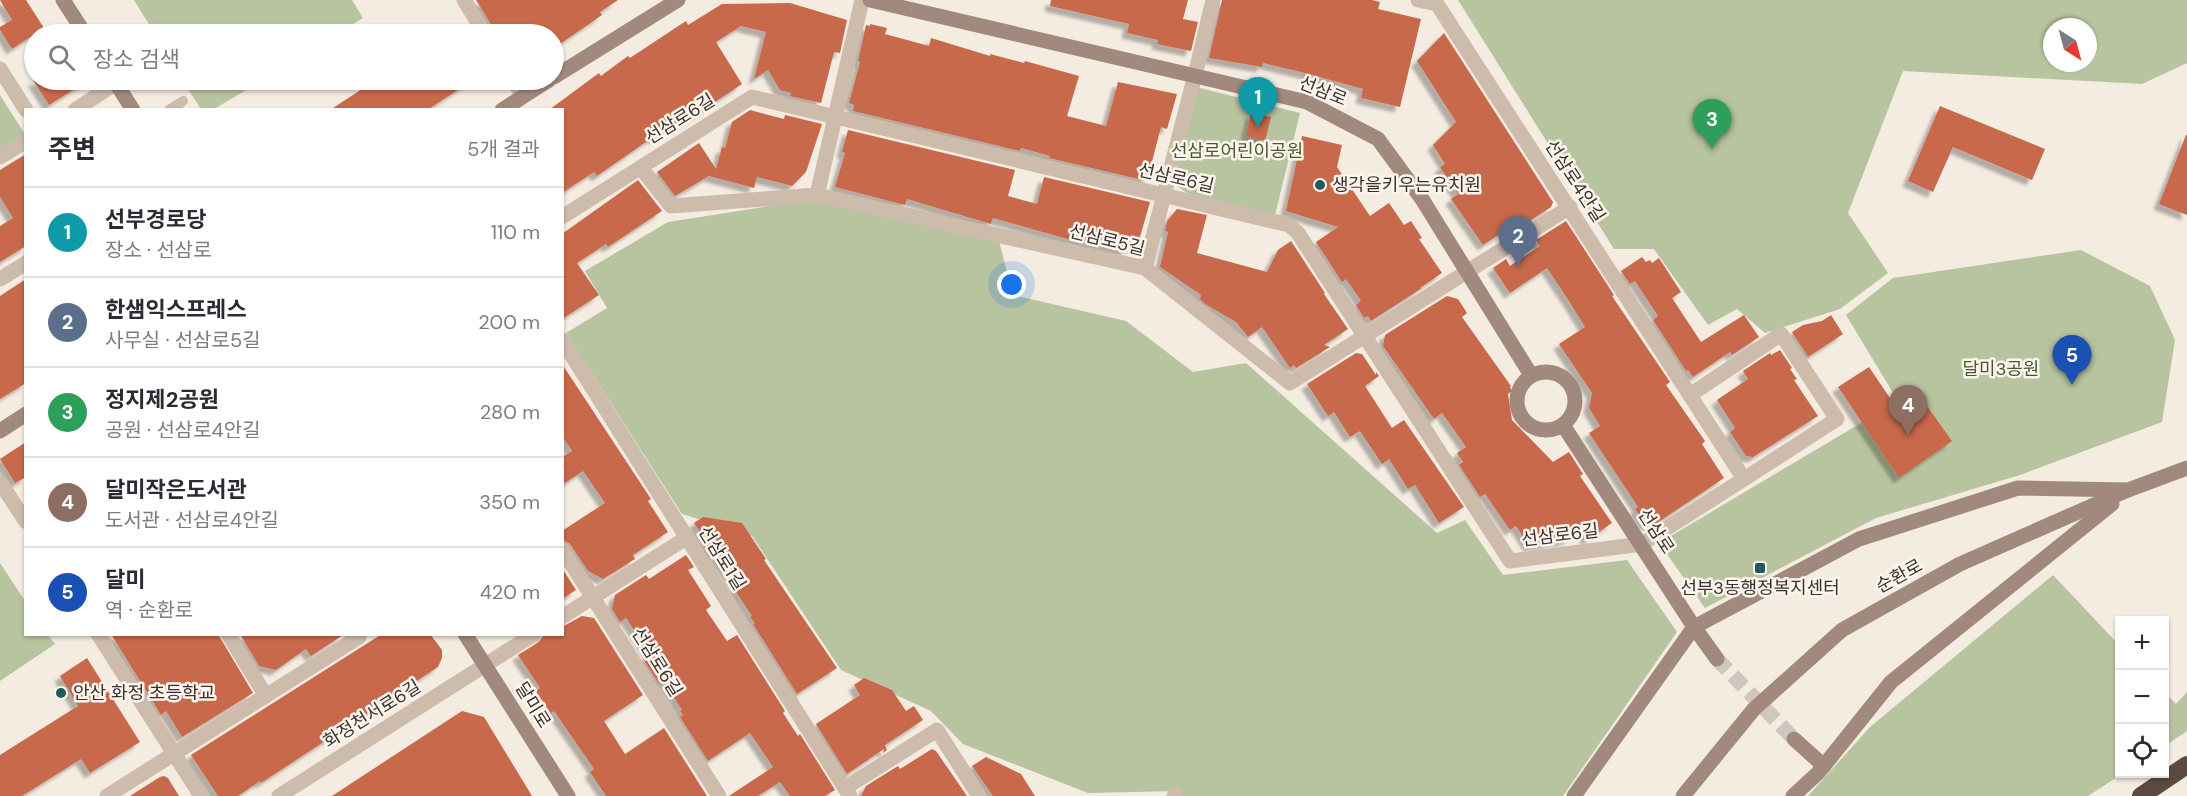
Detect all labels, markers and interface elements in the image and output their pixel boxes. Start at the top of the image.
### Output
north arrow [2043,18,2097,72]
search box [24,24,564,90]
icon: search [45,41,78,74]
text: 장소 검색 [93,45,180,74]
street label: 선삼로 [1295,71,1351,111]
pin: 1 [1238,78,1278,127]
street label: 선삼로6길 [641,88,719,150]
pin: 3 [1692,100,1732,149]
text: 주변 [48,132,96,166]
street label: 선삼로4안길 [1539,135,1611,227]
text: 5개 결과 [467,136,540,162]
park label: 선삼로어린이공원 [1171,139,1303,163]
street label: 선삼로6길 [1136,158,1216,198]
place label: 생각을키우는유치원 [1332,173,1481,197]
marker: 생각을키우는유치원 [1313,178,1327,192]
text: 선부경로당 [105,205,206,234]
pin: 2 [1498,216,1538,266]
text: 1 [64,219,71,245]
text: 110 m [491,219,540,245]
street label: 선삼로5길 [1067,219,1147,261]
text: 장소 · 선삼로 [105,237,212,263]
your location [997,270,1026,299]
text: 한샘익스프레스 [105,295,247,324]
text: 2 [62,309,73,335]
text: 200 m [478,309,540,335]
text: 사무실 · 선삼로5길 [105,327,261,353]
pin: 5 [2052,336,2092,385]
park label: 달미3공원 [1963,357,2039,381]
text: 정지제2공원 [105,385,219,414]
pin: 4 [1888,386,1928,435]
text: 3 [61,399,74,425]
text: 280 m [480,399,540,425]
text: 공원 · 선삼로4안길 [105,417,261,443]
text: 달미작은도서관 [105,475,247,504]
text: 4 [61,489,74,515]
text: 350 m [479,489,540,515]
street label: 선삼로 [1632,504,1680,558]
text: 도서관 · 선삼로4안길 [105,507,279,533]
street label: 선삼로6길 [1520,518,1600,552]
street label: 선삼로1길 [693,521,751,595]
street label: 순환로 [1871,553,1927,599]
marker: 선부3동행정복지센터 [1753,561,1767,575]
text: 달미 [105,565,145,594]
place label: 선부3동행정복지센터 [1680,576,1840,600]
text: 5 [61,579,74,605]
text: 420 m [480,579,540,605]
text: 역 · 순환로 [105,597,193,623]
map controls [2115,616,2169,778]
button: + [2115,616,2169,670]
street label: 선삼로6길 [626,623,688,701]
button: − [2115,670,2169,724]
street label: 화정천서로6길 [319,674,425,754]
street label: 달미로 [510,678,556,732]
place label: 안산 화정 초등학교 [73,681,215,705]
marker: 안산 화정 초등학교 [54,686,68,700]
button: locate [2115,724,2169,778]

